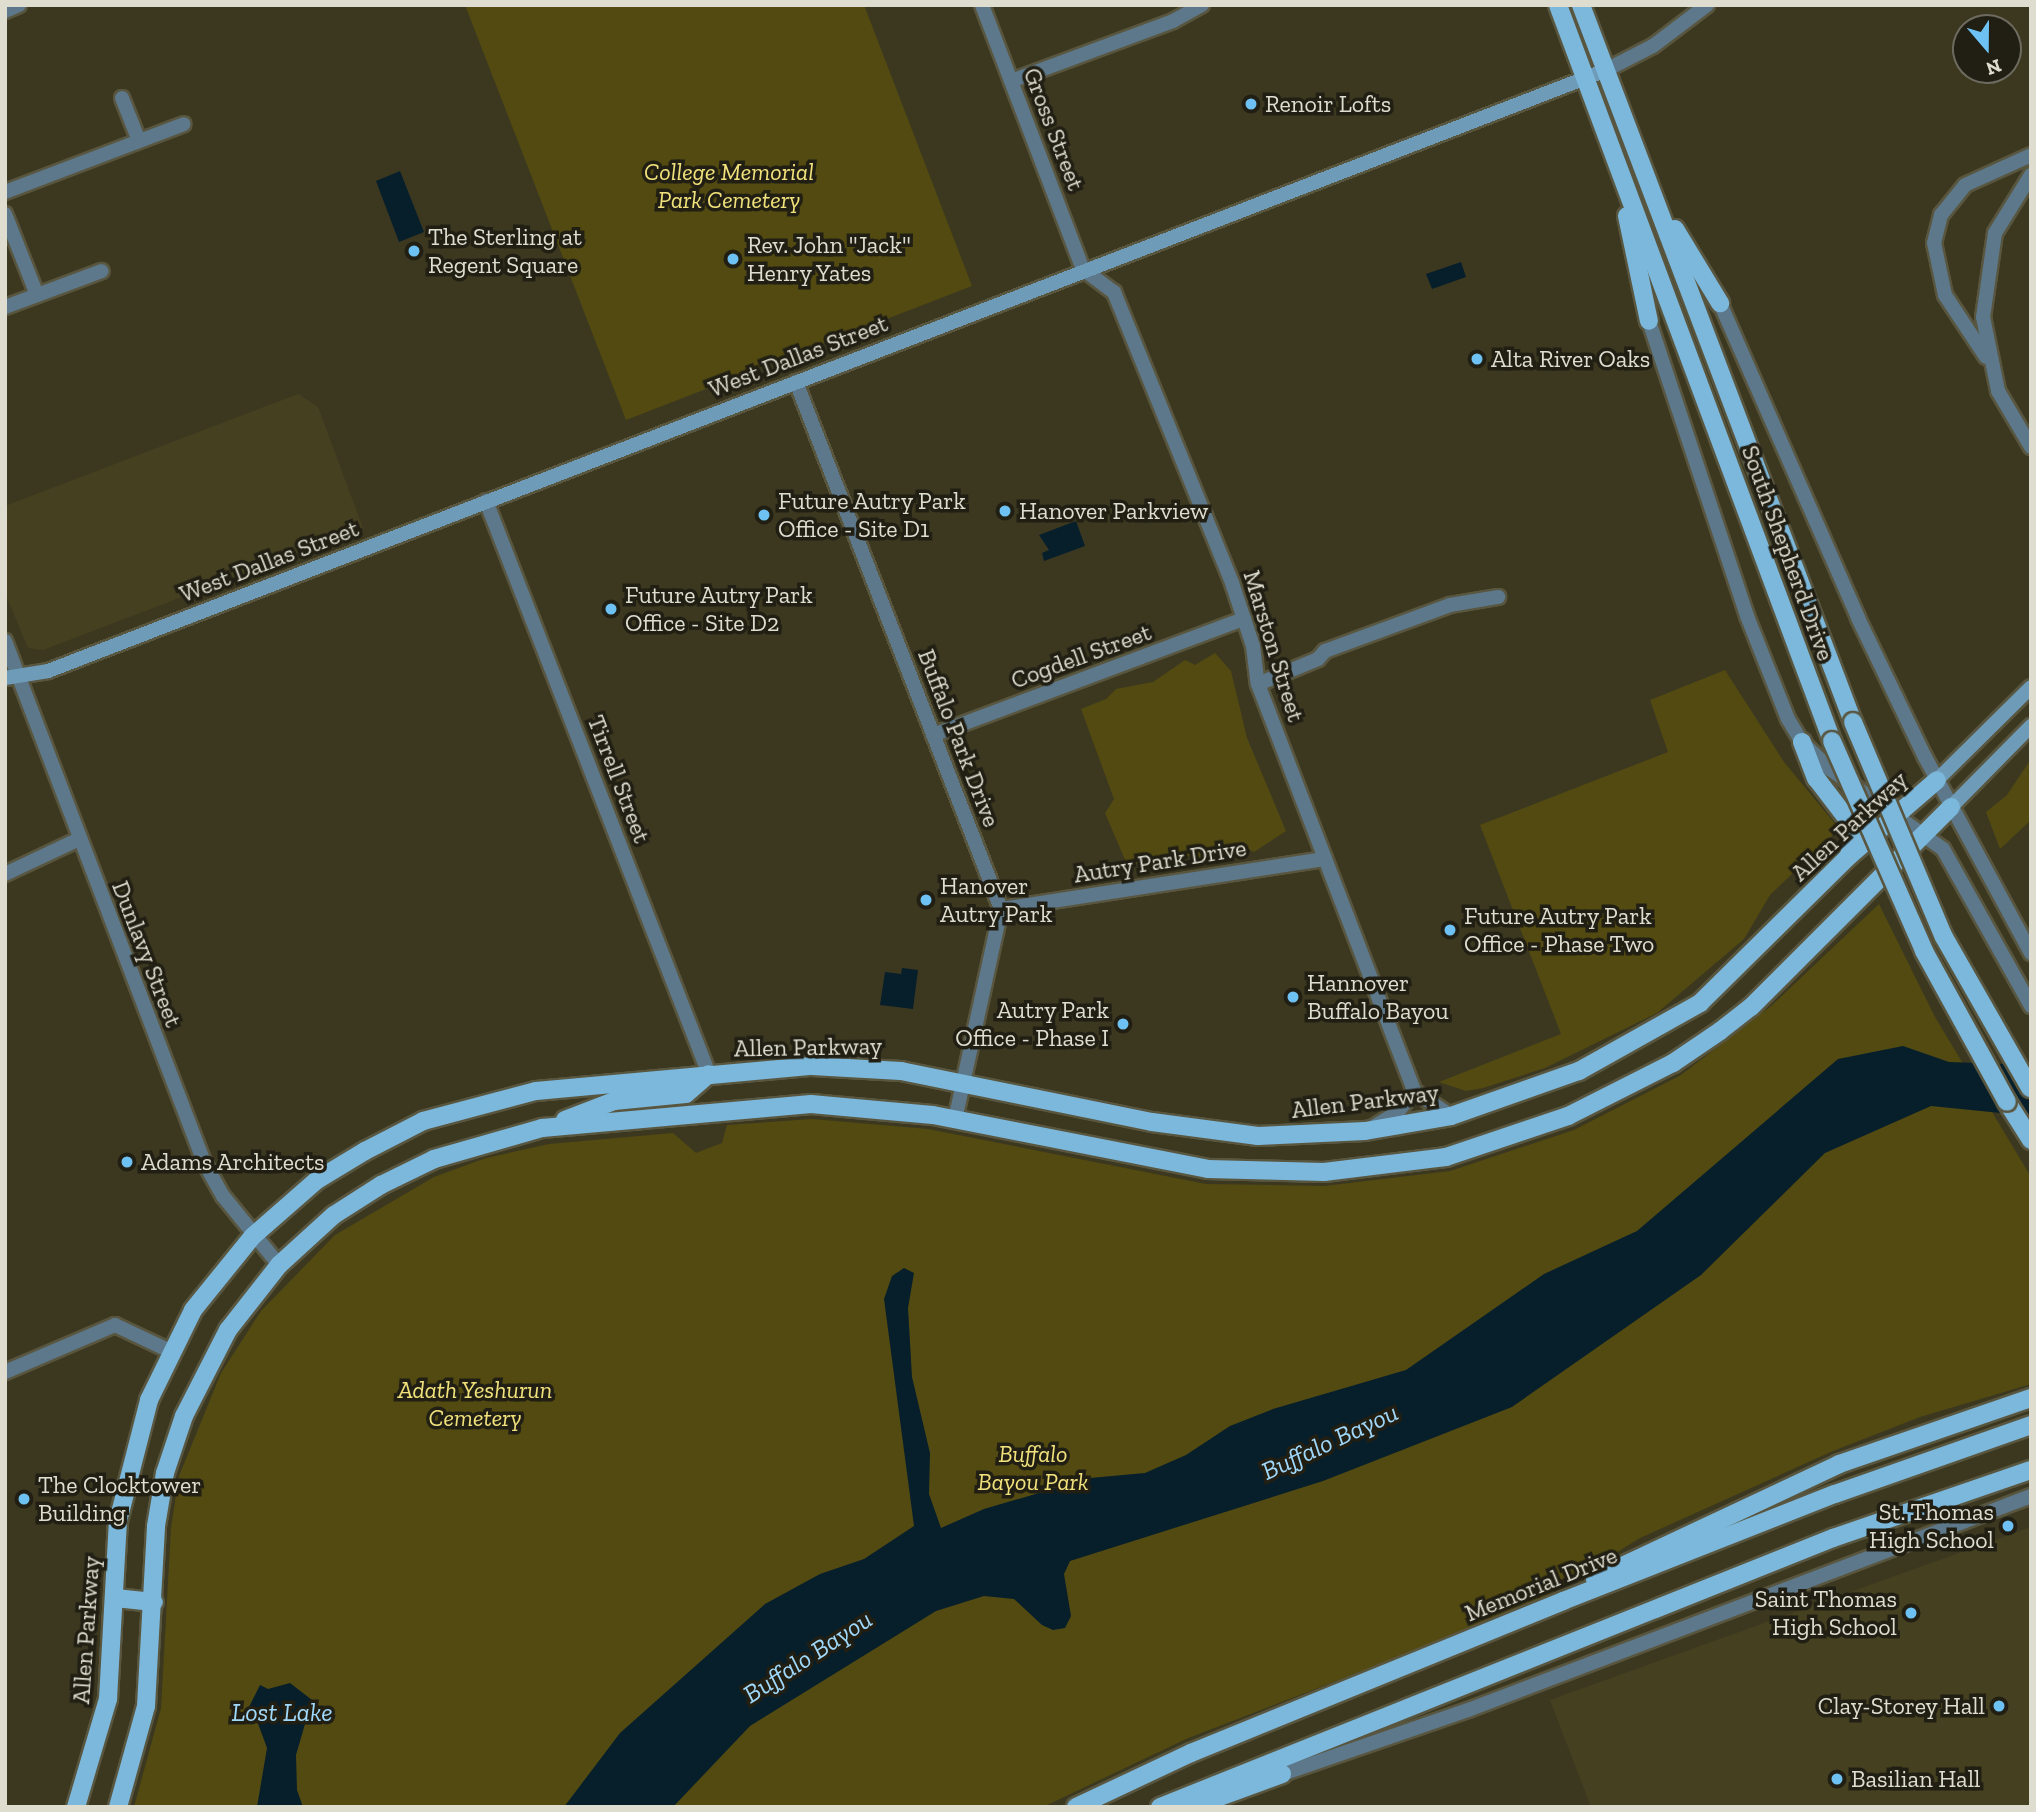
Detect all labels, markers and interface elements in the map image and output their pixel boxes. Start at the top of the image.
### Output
north arrow [1952,14,2022,84]
text: N [1983,54,2004,81]
street label: Gross Street [1017,64,1091,194]
place label: Renoir Lofts [1265,90,1392,118]
marker: Renoir Lofts [1243,96,1259,112]
park label: College Memorial Park Cemetery [644,158,814,214]
place label: The Sterling at Regent Square [428,223,582,279]
place label: Rev. John "Jack" Henry Yates [747,231,911,287]
marker: The Sterling at Regent Square [406,243,422,259]
marker: Rev. John "Jack" Henry Yates [725,251,741,267]
street label: West Dallas Street [704,309,892,403]
place label: Alta River Oaks [1491,345,1651,373]
marker: Alta River Oaks [1469,351,1485,367]
street label: South Shepherd Drive [1736,441,1840,665]
place label: Future Autry Park Office - Site D1 [778,487,967,543]
place label: Hanover Parkview [1019,497,1209,525]
marker: Hanover Parkview [997,503,1013,519]
marker: Future Autry Park Office - Site D1 [756,507,772,523]
street label: West Dallas Street [175,514,363,608]
street label: Marston Street [1237,567,1311,725]
place label: Future Autry Park Office - Site D2 [625,581,814,637]
marker: Future Autry Park Office - Site D2 [603,601,619,617]
street label: Cogdell Street [1007,617,1155,695]
street label: Buffalo Park Drive [912,645,1006,831]
street label: Tirrell Street [581,711,657,847]
street label: Allen Parkway [1785,765,1913,887]
street label: Autry Park Drive [1071,833,1249,889]
place label: Hanover Autry Park [940,872,1053,928]
street label: Dunlavy Street [106,877,188,1031]
marker: Hanover Autry Park [918,892,934,908]
place label: Future Autry Park Office - Phase Two [1464,902,1655,958]
marker: Future Autry Park Office - Phase Two [1442,922,1458,938]
place label: Hannover Buffalo Bayou [1307,969,1449,1025]
marker: Hannover Buffalo Bayou [1285,989,1301,1005]
place label: Autry Park Office - Phase I [955,996,1109,1052]
marker: Autry Park Office - Phase I [1115,1016,1131,1032]
street label: Allen Parkway [734,1031,882,1063]
street label: Allen Parkway [1290,1078,1440,1124]
place label: Adams Architects [141,1148,325,1176]
marker: Adams Architects [119,1154,135,1170]
park label: Adath Yeshurun Cemetery [397,1376,553,1432]
water label: Buffalo Bayou [1257,1397,1403,1487]
park label: Buffalo Bayou Park [978,1440,1088,1496]
place label: The Clocktower Building [38,1471,201,1527]
marker: The Clocktower Building [16,1491,32,1507]
place label: St. Thomas High School [1869,1498,1994,1554]
marker: St. Thomas High School [2000,1518,2016,1534]
street label: Memorial Drive [1461,1540,1621,1628]
street label: Allen Parkway [66,1555,106,1705]
place label: Saint Thomas High School [1754,1585,1897,1641]
water label: Buffalo Bayou [738,1604,878,1710]
marker: Saint Thomas High School [1903,1605,1919,1621]
place label: Clay-Storey Hall [1817,1692,1985,1720]
water label: Lost Lake [231,1697,333,1729]
marker: Clay-Storey Hall [1991,1698,2007,1714]
place label: Basilian Hall [1851,1765,1980,1793]
marker: Basilian Hall [1829,1771,1845,1787]

